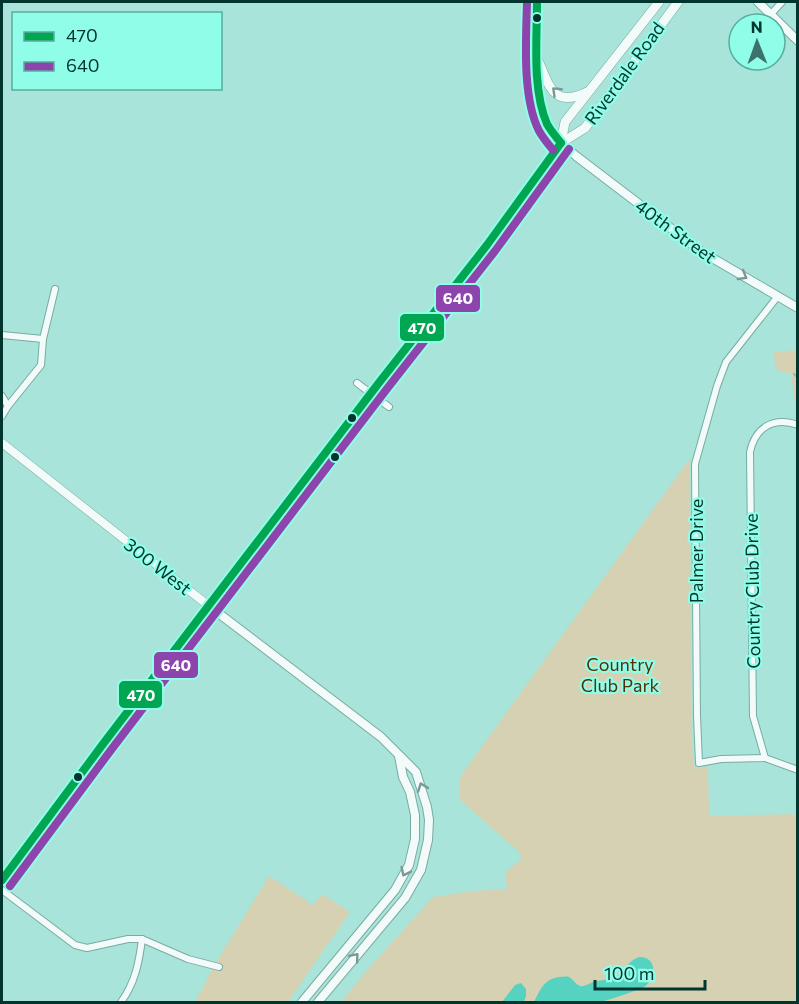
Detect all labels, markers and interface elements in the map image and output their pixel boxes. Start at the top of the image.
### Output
legend [12,12,222,90]
unlabelled marker [531,12,543,24]
north arrow [727,12,787,72]
street label: Riverdale Road [579,17,669,129]
text: N [751,17,763,36]
text: 470 [66,24,98,46]
text: 640 [66,54,99,76]
one-way arrow [552,87,563,98]
street label: 40th Street [631,194,721,268]
one-way arrow [736,269,747,280]
line badge: 640 [435,284,481,313]
text: 640 [443,288,473,307]
line badge: 470 [399,313,445,342]
text: 470 [408,318,436,337]
unlabelled marker [346,412,358,424]
unlabelled marker [329,451,341,463]
street label: Palmer Drive [685,499,707,603]
street label: Country Club Drive [740,513,764,669]
street label: 300 West [120,533,196,599]
line badge: 640 [153,651,199,679]
park label: Country Club Park [581,653,660,696]
text: 640 [161,655,191,674]
line badge: 470 [118,680,163,709]
text: 470 [127,685,155,704]
unlabelled marker [72,771,84,783]
one-way arrow [416,782,429,793]
one-way arrow [401,866,412,877]
one-way arrow [348,953,359,964]
scale bar [595,953,704,991]
text: 100 m [604,962,654,984]

